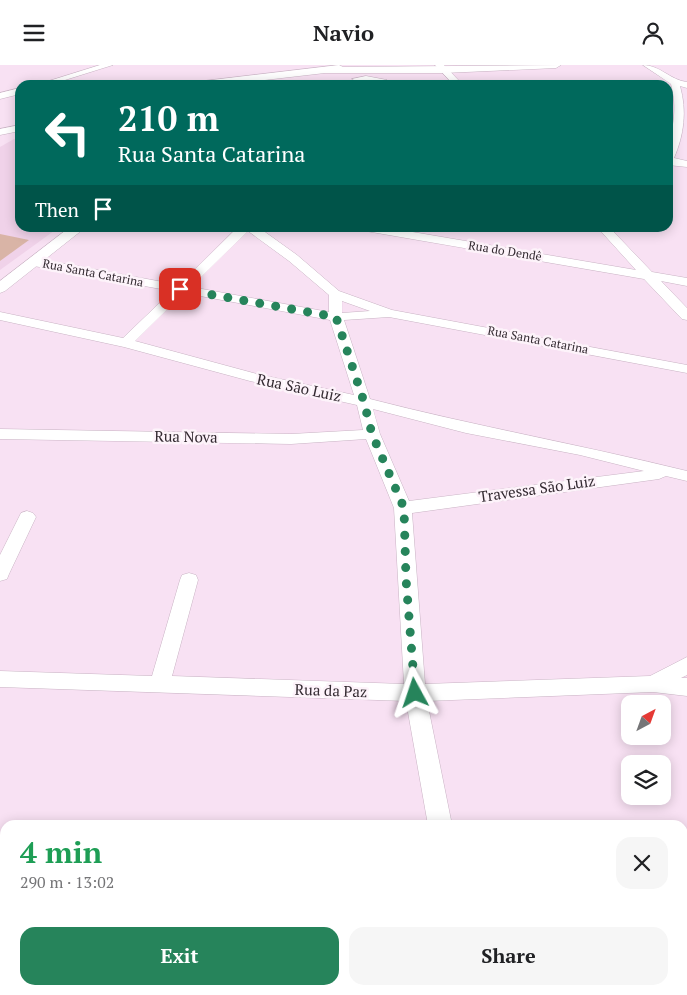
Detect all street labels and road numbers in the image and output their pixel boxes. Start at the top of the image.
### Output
street label: Rua do Dendê [467,237,543,264]
street label: Rua Santa Catarina [41,255,145,290]
street label: Rua Santa Catarina [486,322,590,357]
street label: Rua São Luiz [255,368,343,406]
street label: Rua Nova [154,425,218,447]
street label: Travessa São Luiz [477,470,596,506]
street label: Rua da Paz [294,679,368,701]

